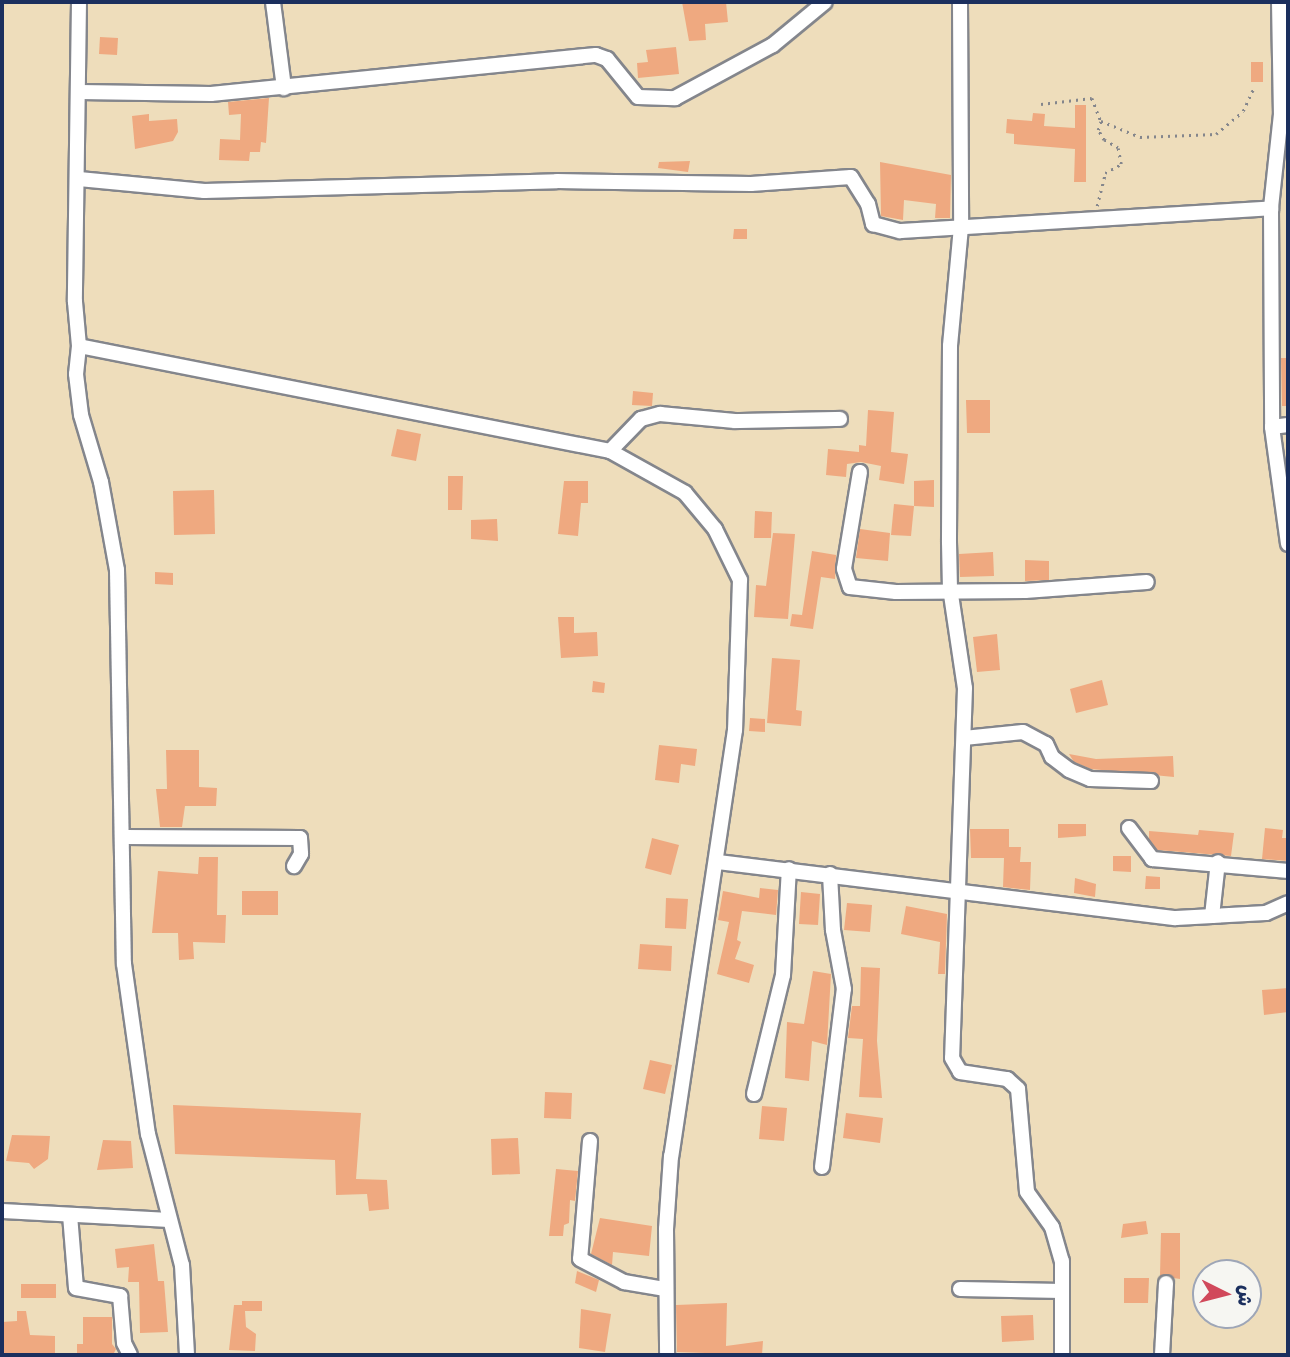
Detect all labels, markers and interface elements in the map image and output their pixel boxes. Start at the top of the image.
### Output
north arrow [1192,1259,1262,1329]
text: ش [1232,1284,1260,1308]

